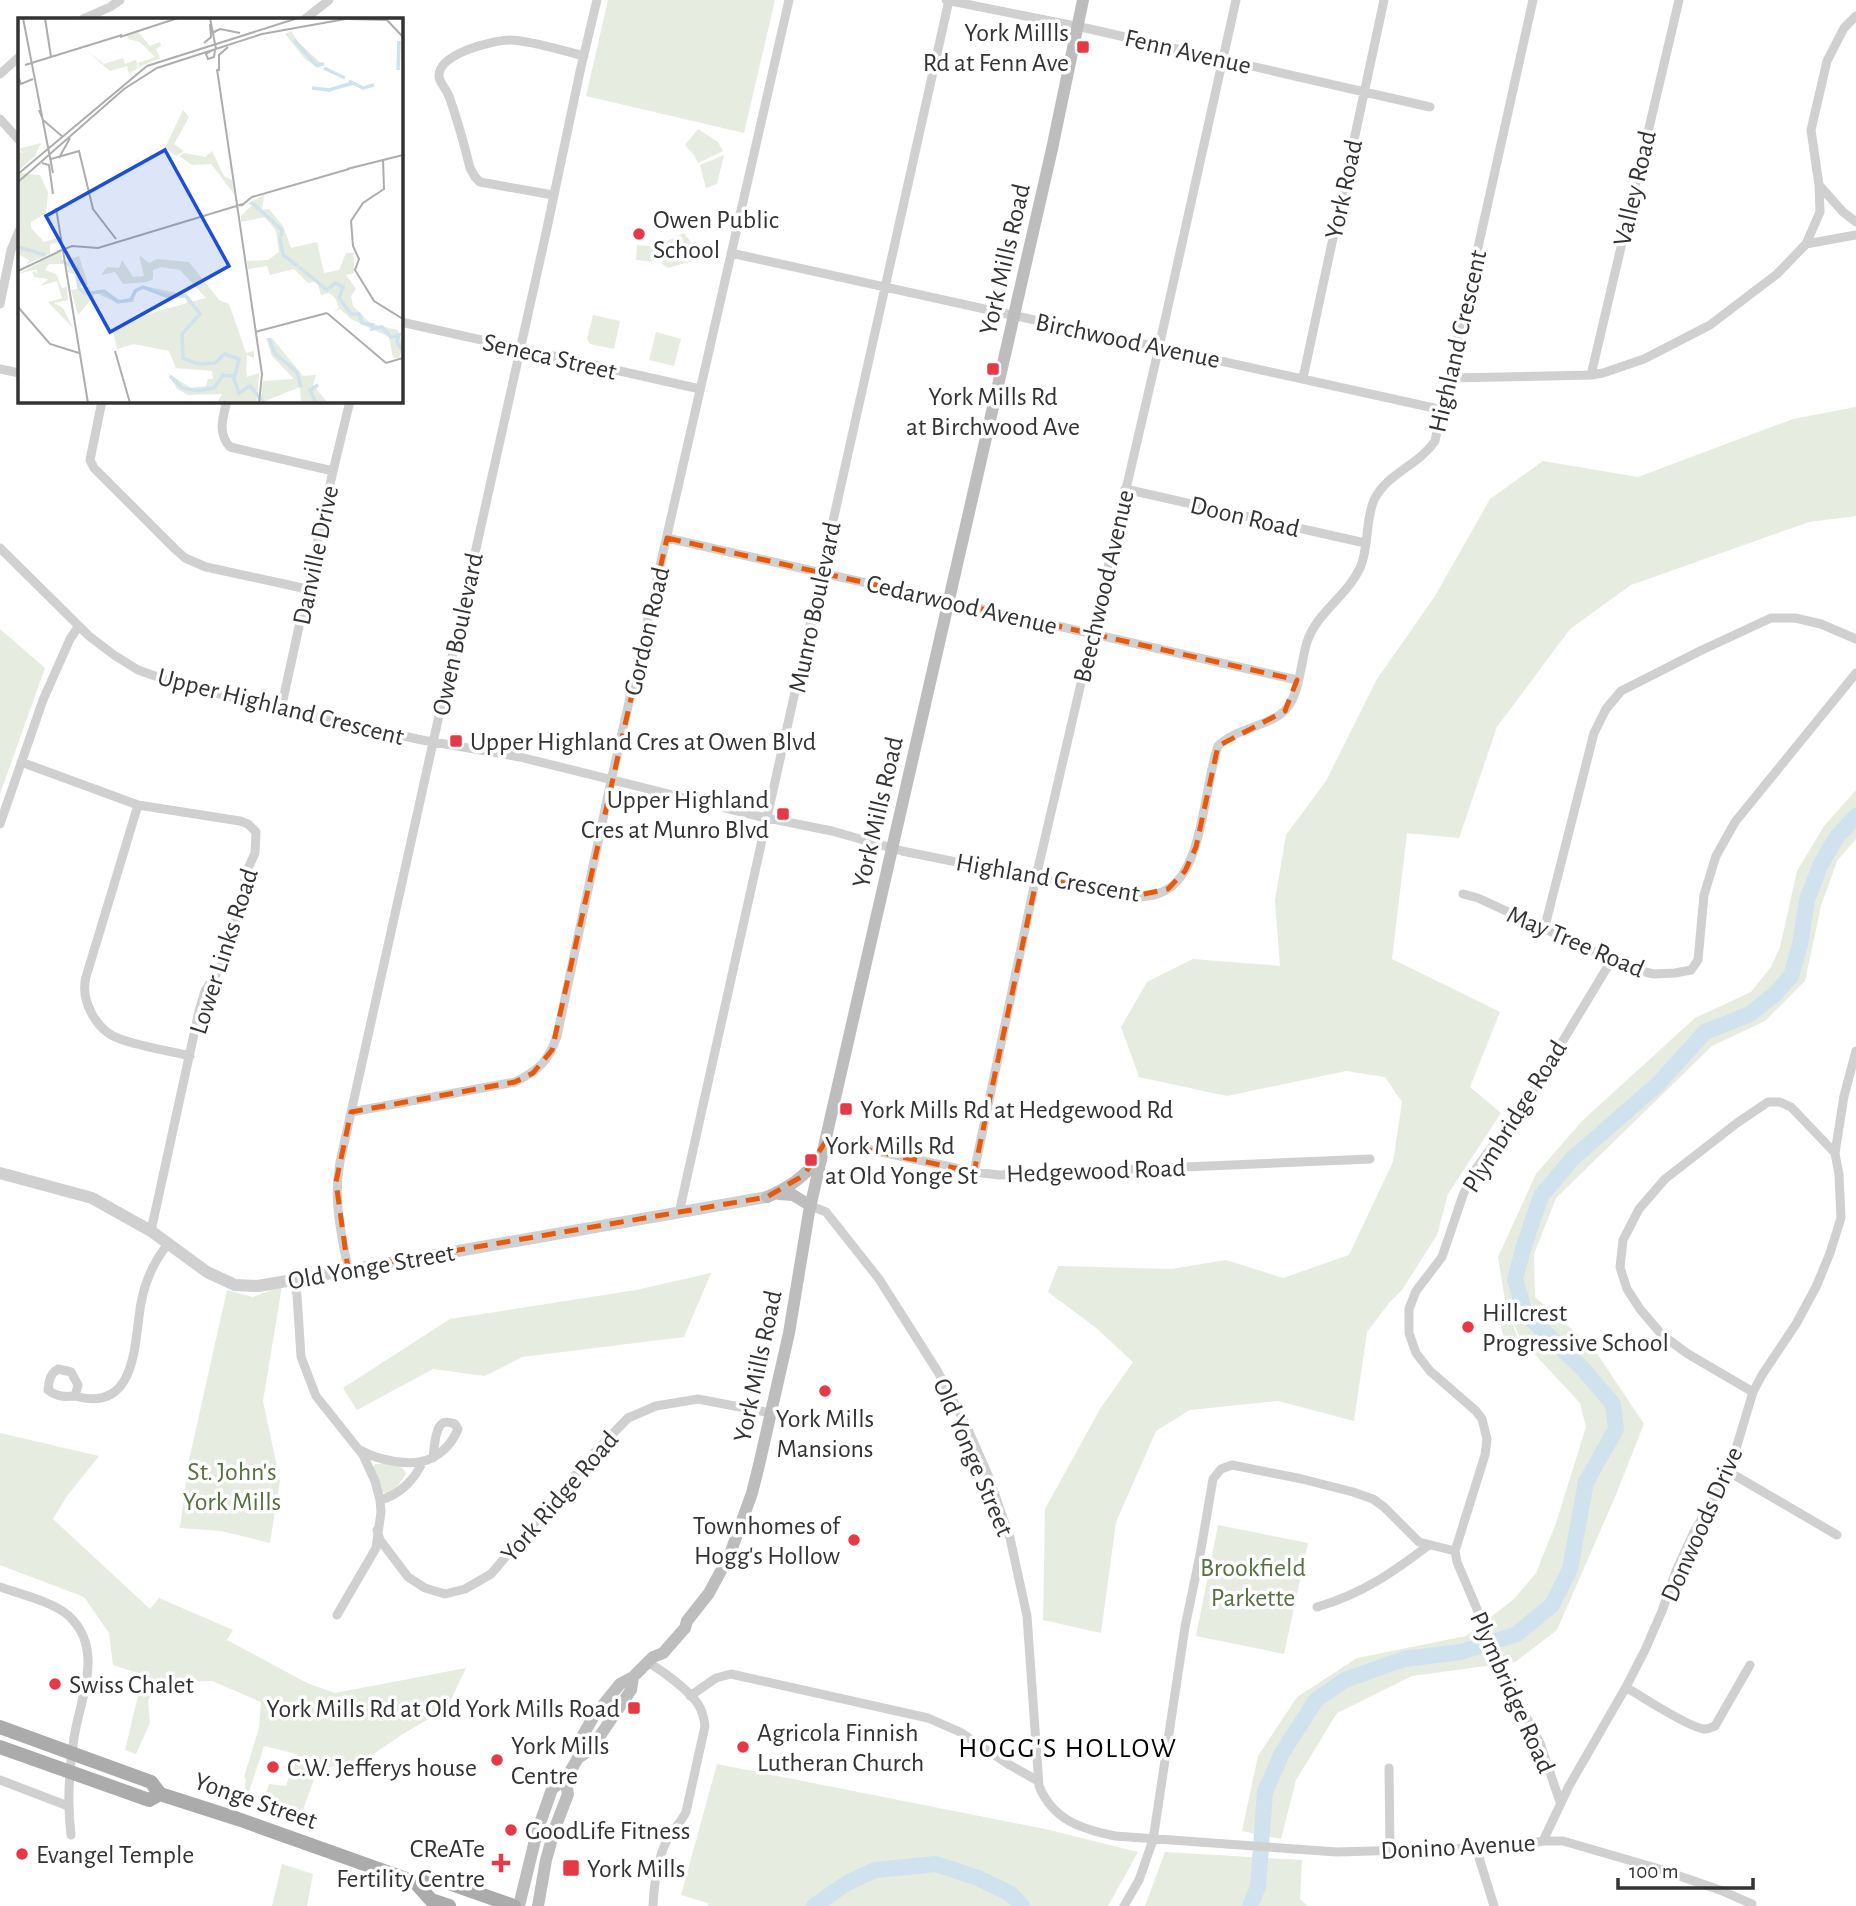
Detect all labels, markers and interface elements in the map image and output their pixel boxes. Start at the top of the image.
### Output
inset map [18,18,402,402]
place label: York Millls Rd at Fenn Ave [923,20,1069,76]
street label: Fenn Avenue [1122,25,1254,79]
marker: York Millls Rd at Fenn Ave [1075,39,1091,55]
street label: Valley Road [1609,128,1661,248]
street label: York Road [1321,137,1367,241]
street label: York Mills Road [975,181,1035,337]
place label: Owen Public School [653,207,779,263]
marker: Owen Public School [631,226,647,242]
street label: Highland Crescent [1424,248,1492,435]
street label: Birchwood Avenue [1033,309,1222,373]
street label: Seneca Street [480,329,619,385]
marker: York Mills Rd at Birchwood Ave [985,361,1001,377]
place label: York Mills Rd at Birchwood Ave [906,384,1080,440]
street label: Danville Drive [289,483,343,627]
street label: Beechwood Avenue [1069,487,1139,685]
street label: Doon Road [1188,492,1302,542]
street label: Munro Boulevard [784,519,846,695]
street label: Owen Boulevard [428,550,488,718]
street label: Gordon Road [620,564,674,698]
street label: Cedarwood Avenue [864,570,1060,640]
street label: Upper Highland Crescent [155,664,407,750]
place label: Upper Highland Cres at Owen Blvd [470,729,816,755]
marker: Upper Highland Cres at Owen Blvd [448,733,464,749]
street label: York Mills Road [848,734,908,890]
place label: Upper Highland Cres at Munro Blvd [581,787,769,843]
marker: Upper Highland Cres at Munro Blvd [775,806,791,822]
street label: Highland Crescent [954,849,1142,907]
street label: Lower Links Road [185,865,263,1037]
street label: May Tree Road [1503,901,1648,983]
street label: Plymbridge Road [1458,1036,1572,1197]
place label: York Mills Rd at Hedgewood Rd [860,1097,1173,1123]
marker: York Mills Rd at Hedgewood Rd [838,1101,854,1117]
place label: York Mills Rd at Old Yonge St [825,1133,978,1189]
marker: York Mills Rd at Old Yonge St [803,1152,819,1168]
street label: Hedgewood Road [1006,1155,1186,1187]
street label: Old Yonge Street [286,1240,457,1294]
street label: York Mills Road [729,1288,787,1444]
place label: Hillcrest Progressive School [1482,1300,1669,1356]
marker: Hillcrest Progressive School [1460,1319,1476,1335]
street label: Old Yonge Street [928,1375,1018,1540]
marker: York Mills Mansions [817,1383,833,1399]
place label: York Mills Mansions [776,1406,874,1462]
street label: York Ridge Road [496,1426,623,1567]
street label: Donwoods Drive [1656,1443,1748,1606]
park label: St. John's York Mills [183,1459,281,1515]
place label: Townhomes of Hogg's Hollow [693,1513,842,1569]
marker: Townhomes of Hogg's Hollow [846,1532,862,1548]
park label: Brookfield Parkette [1200,1555,1306,1611]
street label: Plymbridge Road [1465,1608,1559,1777]
place label: Swiss Chalet [69,1672,194,1698]
marker: Swiss Chalet [47,1676,63,1692]
place label: York Mills Rd at Old York Mills Road [266,1696,620,1722]
marker: York Mills Rd at Old York Mills Road [626,1700,642,1716]
place label: Agricola Finnish Lutheran Church [757,1720,924,1776]
place label: York Mills Centre [511,1733,609,1789]
district label: HOGG'S HOLLOW [958,1735,1178,1763]
marker: Agricola Finnish Lutheran Church [735,1739,751,1755]
marker: York Mills Centre [489,1752,505,1768]
place label: C.W. Jefferys house [287,1755,477,1781]
marker: C.W. Jefferys house [265,1759,281,1775]
street label: Yonge Street [191,1768,320,1834]
place label: GoodLife Fitness [525,1818,690,1844]
marker: GoodLife Fitness [503,1822,519,1838]
street label: Donino Avenue [1380,1830,1536,1864]
place label: CReATe Fertility Centre [336,1836,485,1892]
place label: Evangel Temple [36,1842,194,1868]
marker: Evangel Temple [14,1846,30,1862]
scale bar [1618,1846,1753,1890]
marker: CReATe Fertility Centre [491,1853,511,1873]
place label: York Mills [587,1856,685,1882]
marker: York Mills [561,1858,581,1878]
text: 100 m [1629,1861,1679,1882]

